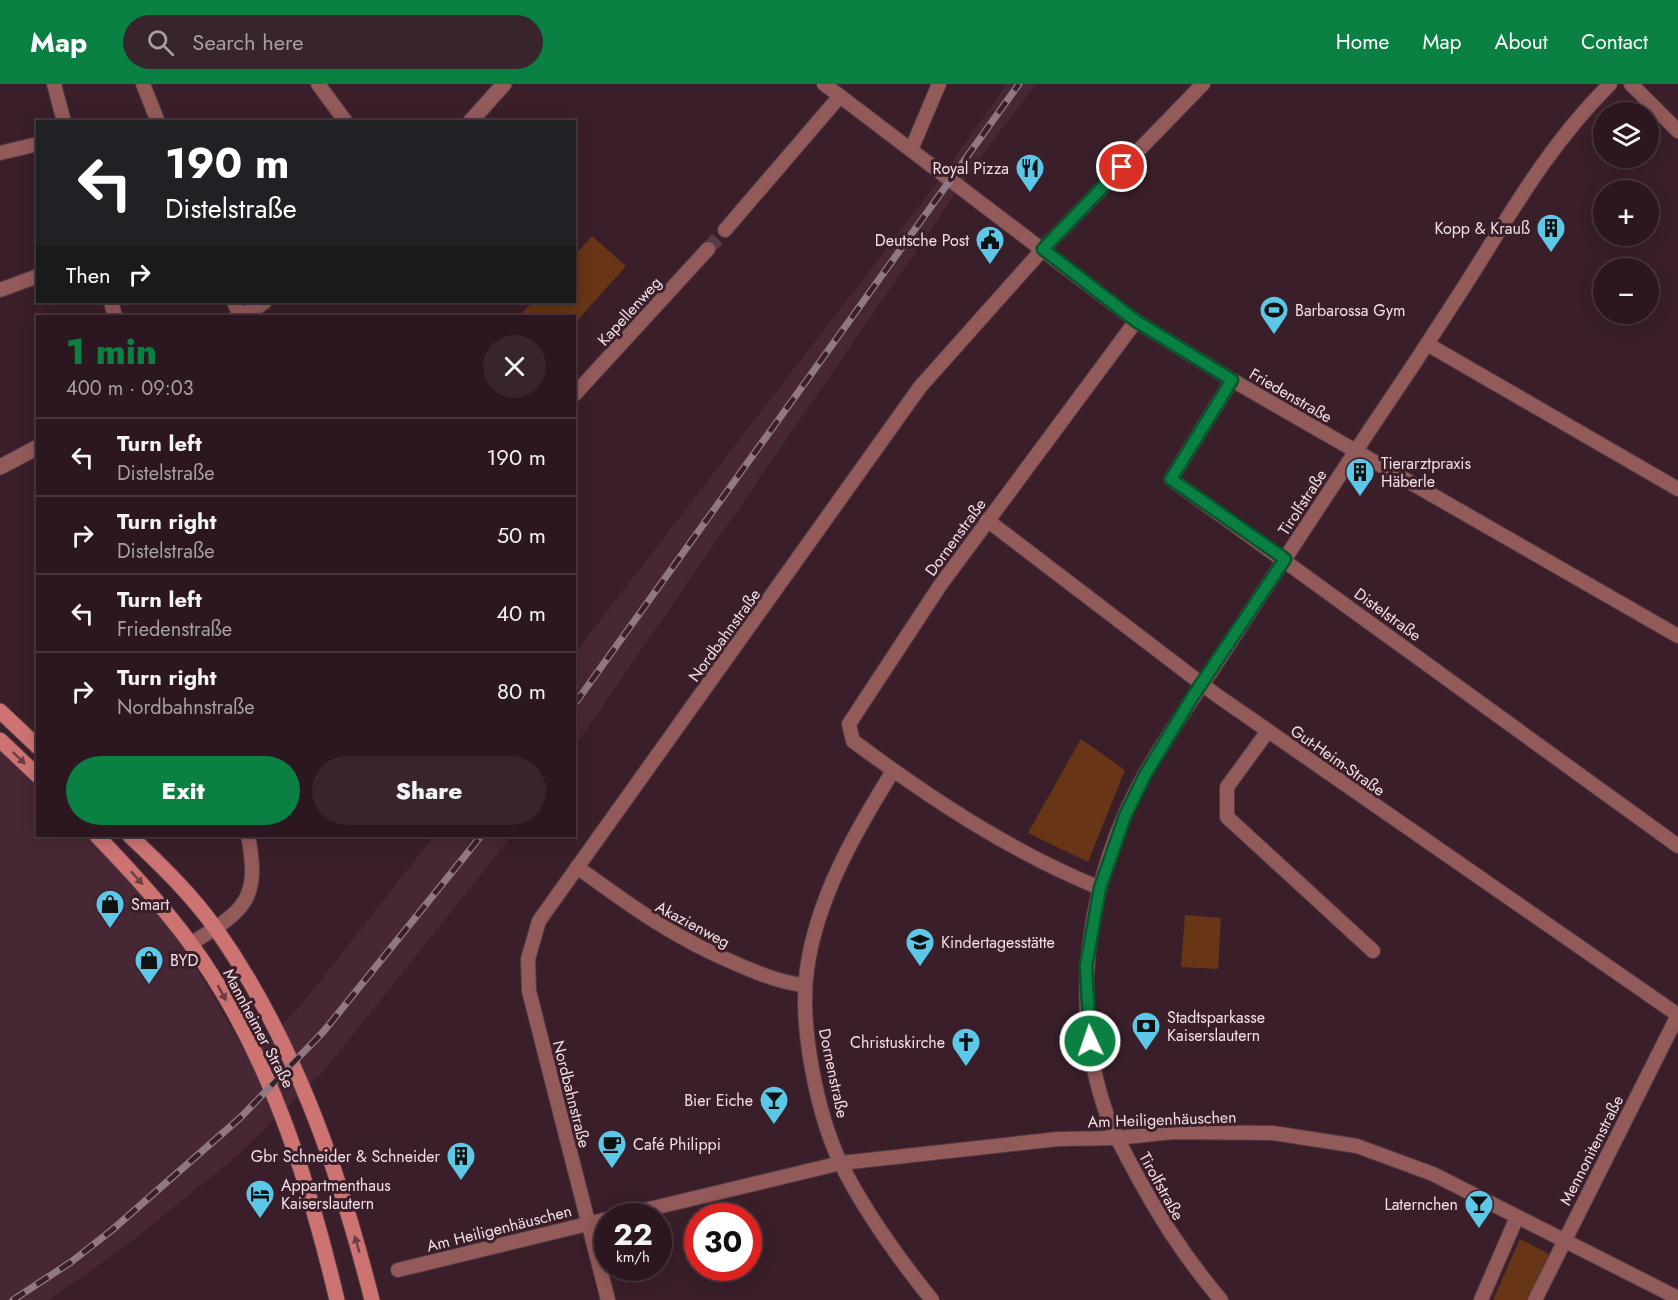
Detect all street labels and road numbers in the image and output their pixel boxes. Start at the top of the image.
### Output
street label: Kapellenweg [592,272,667,351]
street label: Friedenstraße [1245,362,1336,428]
street label: Tirolfstraße [1272,465,1332,540]
street label: Dornenstraße [919,494,991,581]
street label: Distelstraße [1349,582,1426,647]
street label: Nordbahnstraße [683,584,766,687]
street label: Gut-Heim-Straße [1286,719,1390,802]
street label: Akazienweg [651,895,734,954]
street label: Mannheimer Straße [217,964,300,1092]
street label: Dornenstraße [813,1026,854,1120]
street label: Nordbahnstraße [547,1038,596,1150]
street label: Mennonitenstraße [1554,1091,1629,1209]
street label: Am Heiligenhäuschen [1087,1105,1237,1134]
street label: Tirolfstraße [1133,1148,1190,1224]
street label: Am Heiligenhäuschen [424,1199,574,1258]

